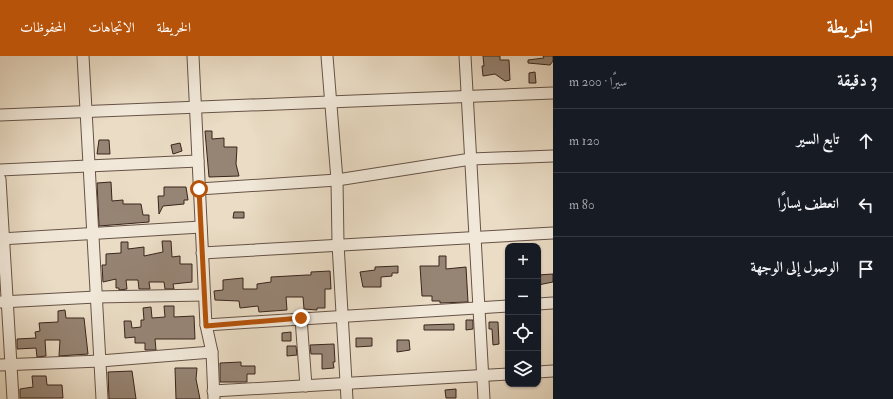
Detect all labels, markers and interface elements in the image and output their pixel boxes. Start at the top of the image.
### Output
text: الخريطة [827,15,873,39]
text: المحفوظات [20,19,66,36]
text: الاتجاهات [88,19,135,36]
text: الخريطة [157,19,191,36]
text: 3 دقيقة [837,70,877,91]
text: سيرًا · 200 m [569,74,627,90]
text: تابع السير [797,130,839,149]
icon: ahead [855,130,877,152]
text: 120 m [569,133,600,149]
route start [190,180,208,198]
text: انعطف يسارًا [778,194,839,213]
icon: left [855,194,877,216]
text: 80 m [569,197,595,213]
map controls [505,243,541,387]
button: + [505,243,541,279]
text: الوصول إلى الوجهة [751,258,839,277]
icon: arrive [855,258,877,280]
button: − [505,279,541,315]
route end [292,309,310,327]
button: locate [505,315,541,351]
button: layers [505,351,541,387]

